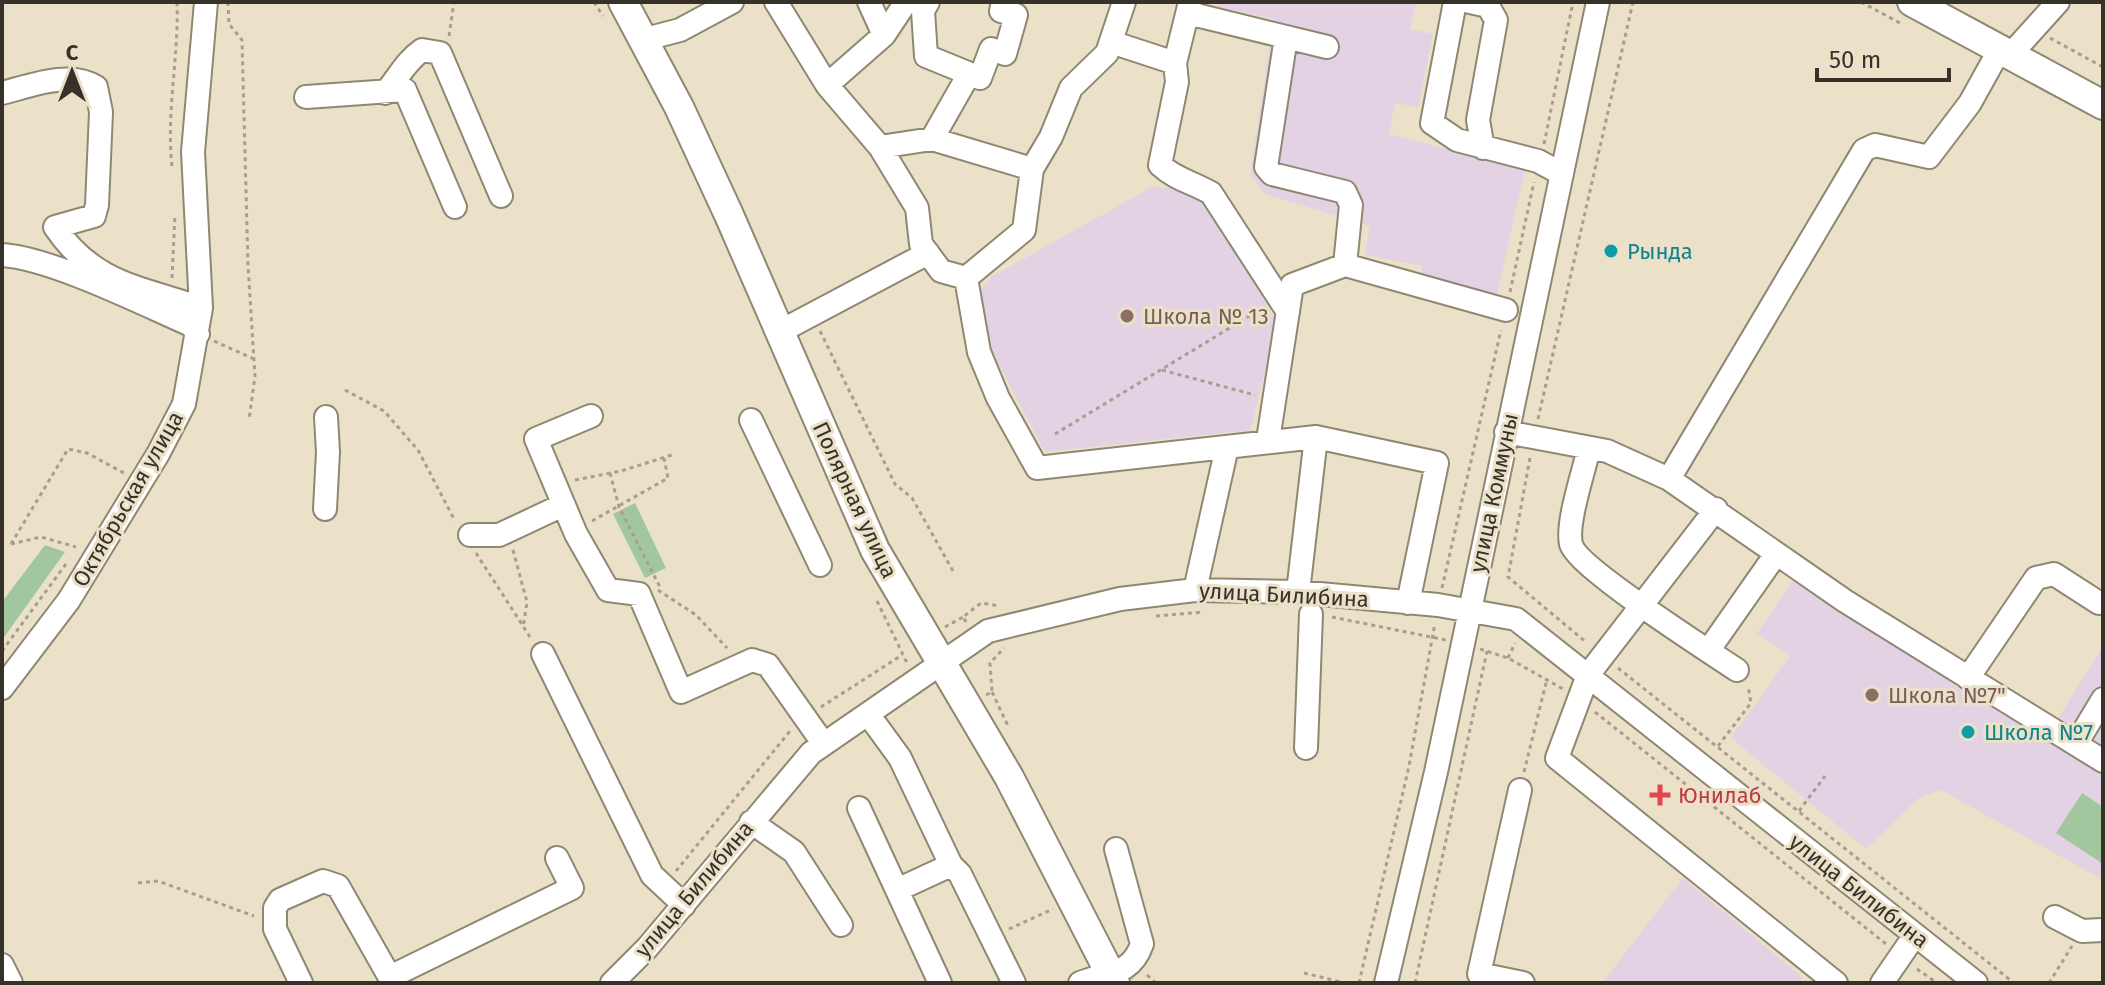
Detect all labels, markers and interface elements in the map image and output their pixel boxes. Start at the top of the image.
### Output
north arrow [32,32,112,112]
scale bar [1817,32,1949,82]
text: С [66,39,79,66]
text: 50 m [1829,46,1881,74]
place label: Рында [1627,238,1693,265]
marker: Рында [1602,242,1620,260]
place label: Школа № 13 [1143,303,1269,330]
marker: Школа № 13 [1118,307,1136,325]
street label: Октябрьская улица [67,406,189,592]
street label: улица Коммуны [1464,411,1524,575]
street label: Полярная улица [807,417,903,583]
street label: улица Билибина [1198,577,1370,613]
place label: Школа №7" [1888,682,2006,709]
marker: Школа №7" [1863,686,1881,704]
place label: Школа №7 [1984,719,2093,746]
marker: Школа №7 [1959,723,1977,741]
place label: Юнилаб [1678,782,1761,809]
marker: Юнилаб [1649,784,1671,806]
street label: улица Билибина [629,815,759,963]
street label: улица Билибина [1784,828,1934,954]

